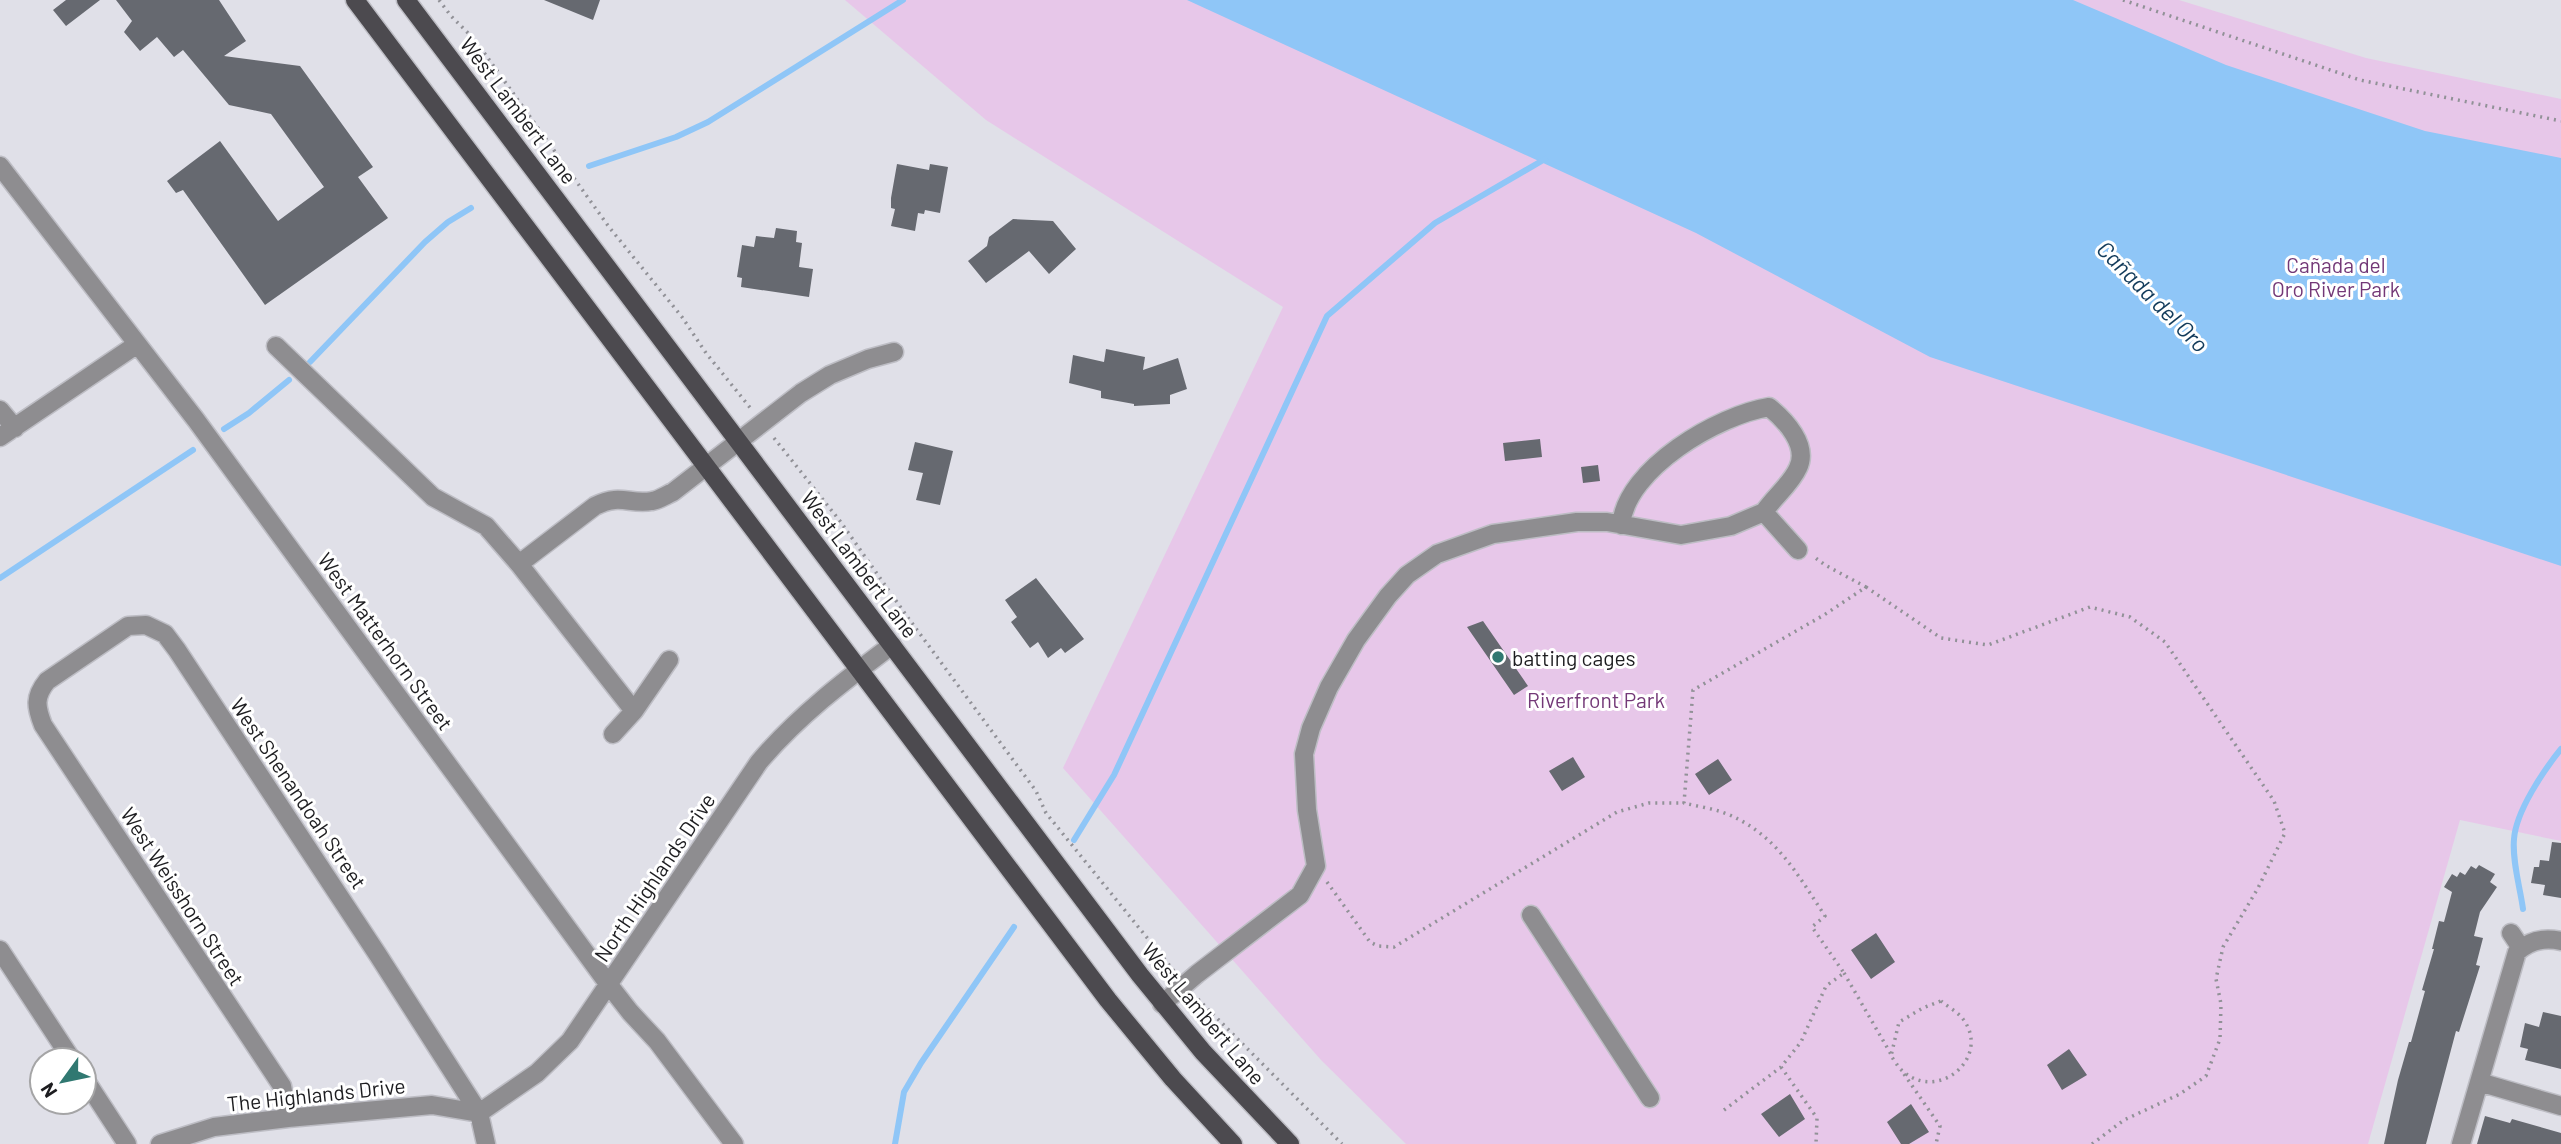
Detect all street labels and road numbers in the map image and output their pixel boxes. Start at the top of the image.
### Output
street label: West Lambert Lane [456,32,582,188]
street label: West Lambert Lane [797,486,923,642]
street label: West Matterhorn Street [313,548,459,734]
street label: West Shenandoah Street [226,693,372,893]
street label: North Highlands Drive [588,788,720,966]
street label: West Weisshorn Street [116,802,250,990]
street label: West Lambert Lane [1137,937,1271,1089]
street label: The Highlands Drive [225,1072,407,1116]

